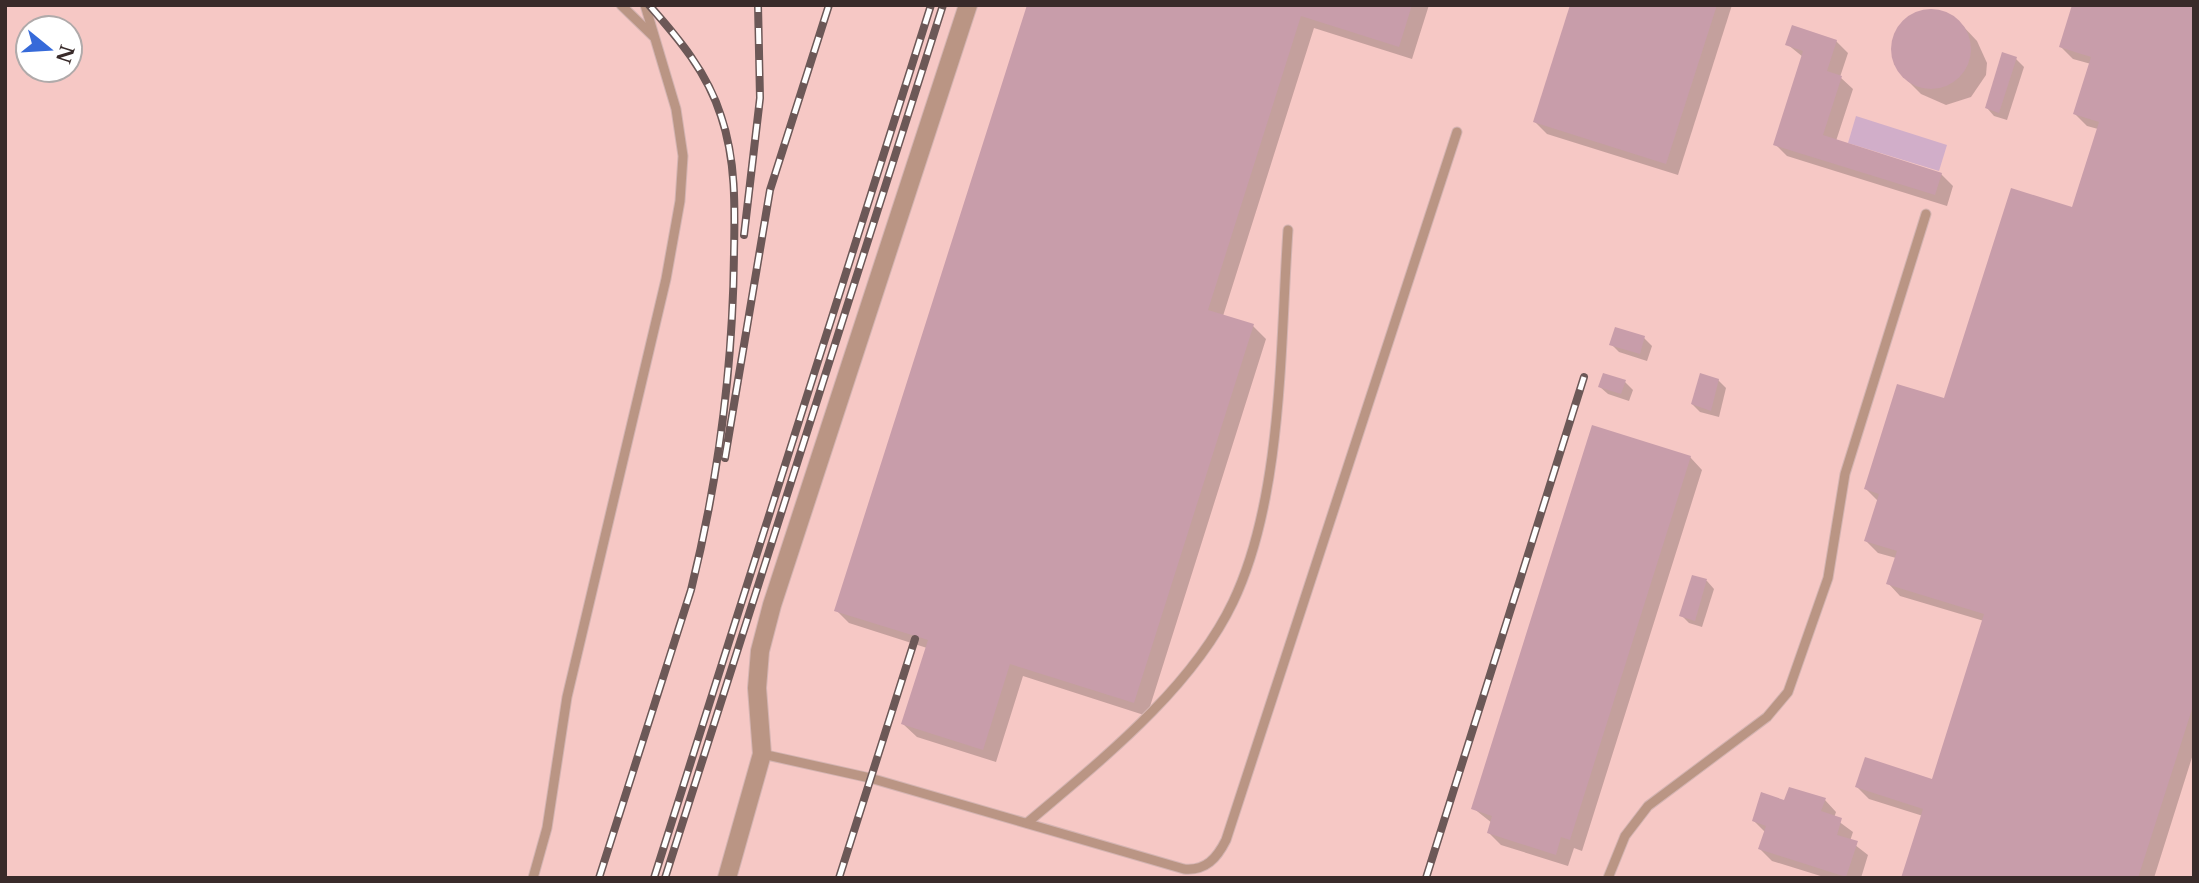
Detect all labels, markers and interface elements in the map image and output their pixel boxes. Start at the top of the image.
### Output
north arrow [14,14,84,84]
text: N [51,42,78,66]

